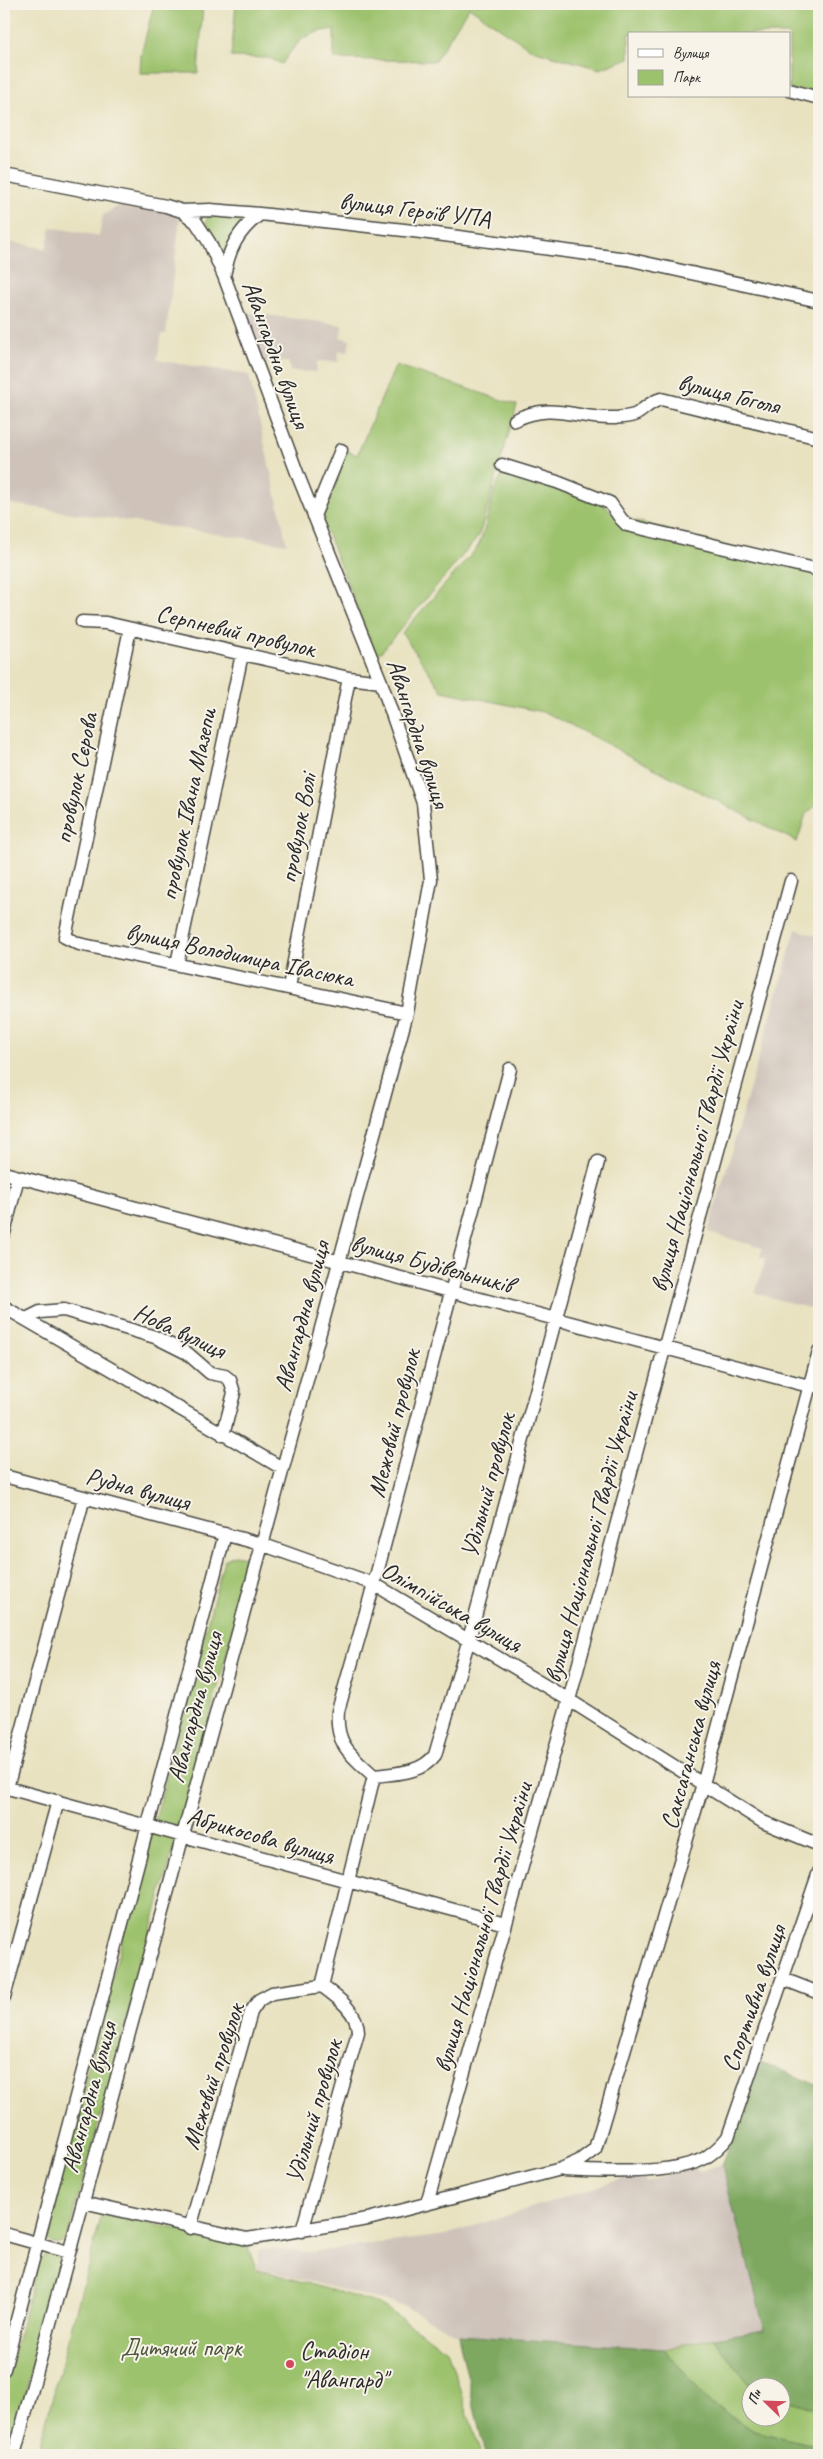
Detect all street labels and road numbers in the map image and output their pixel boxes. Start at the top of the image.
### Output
street label: вулиця Героїв УПА [338,185,493,235]
street label: Авангардна вулиця [235,276,318,435]
street label: вулиця Гоголя [674,366,785,423]
street label: Серпневий провулок [153,597,320,665]
street label: Авангардна вулиця [379,655,458,814]
street label: провулок Івана Мазепи [152,703,224,903]
street label: провулок Сєрова [47,708,106,846]
street label: провулок Волі [272,767,325,886]
street label: вулиця Володимира Івасюка [123,915,359,995]
street label: вулиця Національної Гвардії України [643,995,752,1295]
street label: вулиця Будівельників [347,1227,522,1303]
street label: Авангардна вулиця [266,1235,338,1395]
street label: Нова вулиця [129,1296,233,1367]
street label: Межовий провулок [360,1344,428,1501]
street label: вулиця Національної Гвардії України [537,1386,646,1686]
street label: Удільний провулок [453,1408,523,1561]
street label: Рудна вулиця [82,1460,195,1519]
street label: Олімпійська вулиця [375,1554,529,1661]
street label: Авангардна вулиця [159,1626,231,1786]
street label: Саксаганська вулиця [653,1657,729,1833]
street label: вулиця Національної Гвардії України [426,1777,540,2076]
street label: Абрикосова вулиця [184,1800,339,1872]
street label: Спортивна вулиця [714,1919,795,2076]
street label: Межовий провулок [174,1997,252,2153]
street label: Авангардна вулиця [53,2016,125,2176]
street label: Удільний провулок [278,2034,350,2187]

